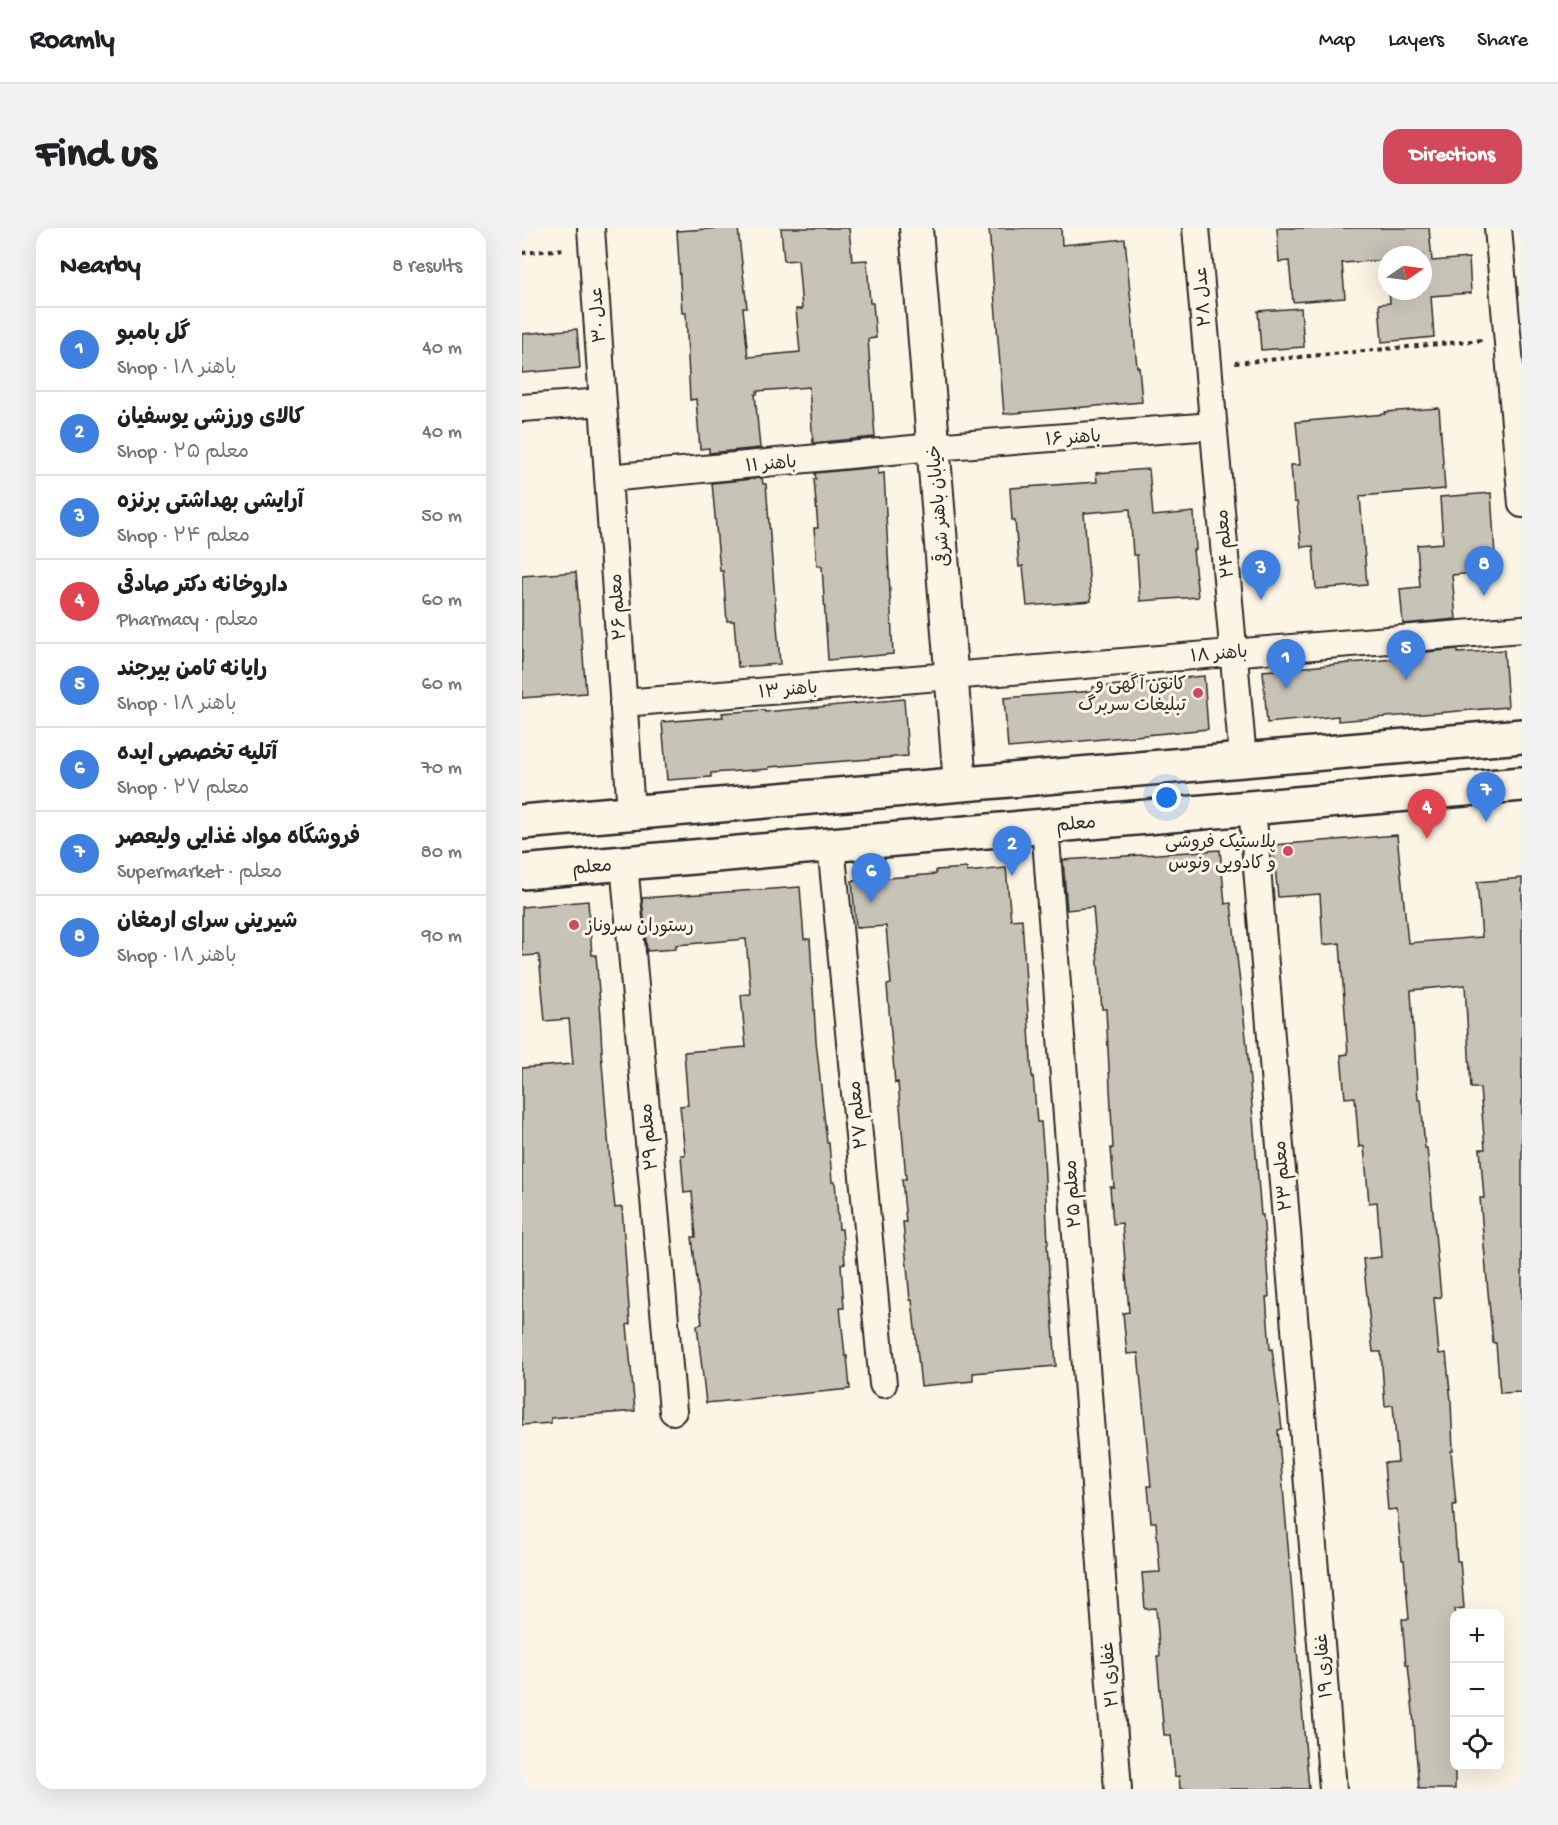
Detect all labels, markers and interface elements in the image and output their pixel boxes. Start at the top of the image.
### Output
text: Roamly [30,25,115,58]
text: Map [1319,29,1355,54]
text: Layers [1388,29,1444,54]
text: Share [1477,29,1528,54]
button: Directions [1383,129,1522,184]
text: Find us [36,132,156,181]
north arrow [1378,246,1432,300]
text: Nearby [60,252,141,283]
text: 8 results [392,256,462,279]
street label: عدل ۲۸ [1192,266,1217,327]
street label: عدل ۳۰ [587,286,612,343]
text: گل بامبو [117,322,190,348]
text: 1 [75,338,84,361]
text: 40 m [422,338,462,361]
text: Shop · باهنر ۱۸ [117,358,237,381]
text: کالای ورزشی یوسفیان [117,406,304,432]
text: 2 [75,422,84,445]
text: 40 m [422,422,462,445]
street label: باهنر ۱۶ [1045,427,1102,452]
text: Shop · معلم ۲۵ [117,442,249,465]
street label: خیابان باهنر شرقی [921,444,956,568]
street label: باهنر ۱۱ [745,453,798,478]
text: آرایشی بهداشتی برنزه [117,490,303,516]
text: 3 [74,506,85,529]
text: 50 m [421,506,462,529]
street label: معلم ۲۴ [1213,508,1241,579]
text: Shop · معلم ۲۴ [117,526,250,549]
pin: 8 [1464,546,1504,596]
pin: 3 [1242,550,1280,600]
street label: معلم ۲۶ [607,573,633,641]
text: داروخانه دکتر صادقی [117,574,288,600]
text: 4 [75,590,84,613]
text: 60 m [422,590,462,613]
text: Pharmacy · معلم [117,610,259,633]
pin: 5 [1386,630,1426,680]
pin: 1 [1266,640,1305,689]
street label: باهنر ۱۸ [1190,643,1249,668]
text: رایانه ثامن بیرجند [117,658,267,684]
place label: کانون آگهی و تبلیغات سربرگ [1078,673,1187,717]
text: 5 [74,674,85,697]
text: 60 m [422,674,462,697]
street label: باهنر ۱۳ [758,678,819,705]
marker: کانون آگهی و تبلیغات سربرگ [1191,686,1205,700]
text: Shop · باهنر ۱۸ [117,694,237,717]
text: آتلیه تخصصی ایده [117,742,277,768]
text: 6 [74,758,85,781]
text: 70 m [421,758,462,781]
pin: 7 [1466,772,1506,822]
text: Shop · معلم ۲۷ [117,778,249,801]
your location [1152,783,1181,812]
pin: 4 [1408,790,1446,839]
street label: معلم [1056,813,1097,839]
text: فروشگاه مواد غذایی ولیعصر [117,826,360,852]
pin: 2 [992,826,1032,876]
place label: پلاستیک فروشی و کادویی ونوس [1165,833,1276,875]
text: 7 [74,842,85,865]
text: 80 m [421,842,462,865]
marker: پلاستیک فروشی و کادویی ونوس [1281,844,1295,858]
pin: 6 [852,854,890,903]
street label: معلم [572,856,613,882]
text: Supermarket · معلم [117,862,282,885]
text: شیرینی سرای ارمغان [117,910,298,936]
place label: رستوران سروناز [584,917,694,938]
marker: رستوران سروناز [567,918,581,932]
text: 8 [74,926,85,949]
text: 90 m [422,926,462,949]
text: Shop · باهنر ۱۸ [117,946,237,969]
street label: معلم ۲۷ [845,1079,875,1150]
street label: معلم ۲۹ [637,1102,665,1171]
street label: معلم ۲۳ [1271,1140,1299,1212]
street label: معلم ۲۵ [1062,1159,1088,1229]
map controls [1450,1609,1504,1771]
button: + [1450,1609,1504,1663]
street label: غفاری ۱۹ [1312,1632,1339,1699]
street label: غفاری ۲۱ [1098,1641,1125,1709]
button: − [1450,1663,1504,1717]
button: locate [1450,1717,1504,1771]

